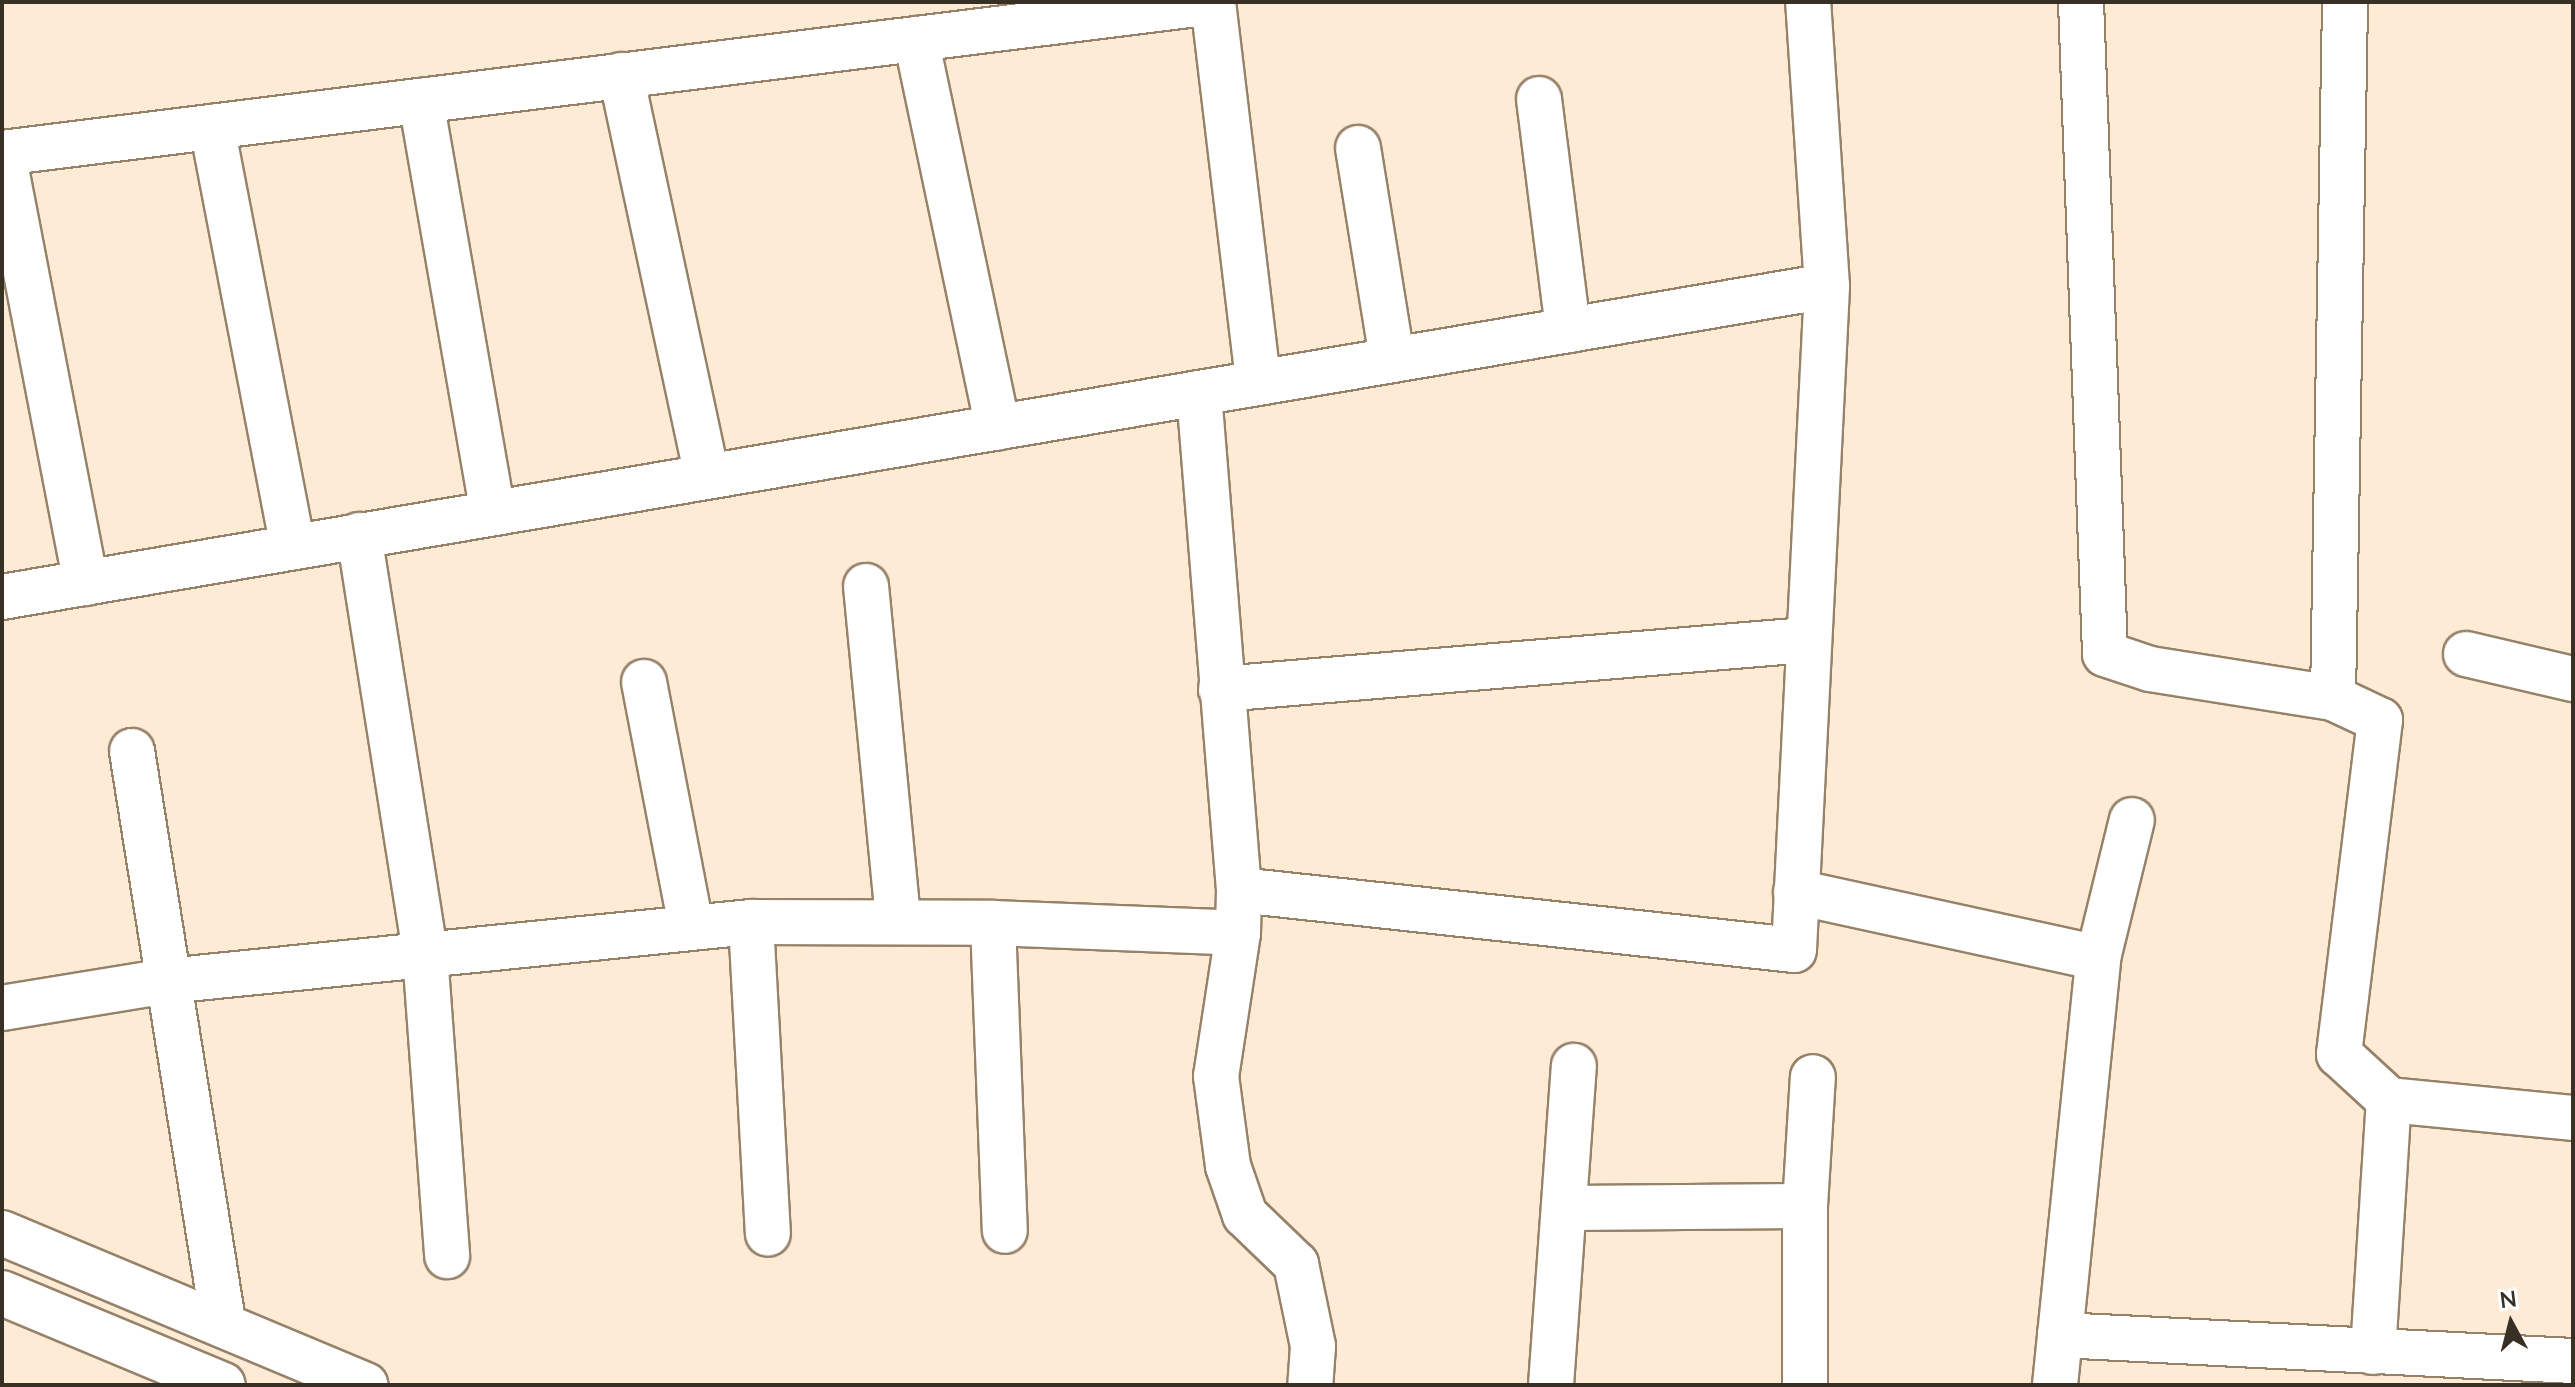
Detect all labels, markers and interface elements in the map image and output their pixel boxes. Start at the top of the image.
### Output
north arrow [2471,1283,2551,1363]
text: N [2498,1284,2518,1313]

